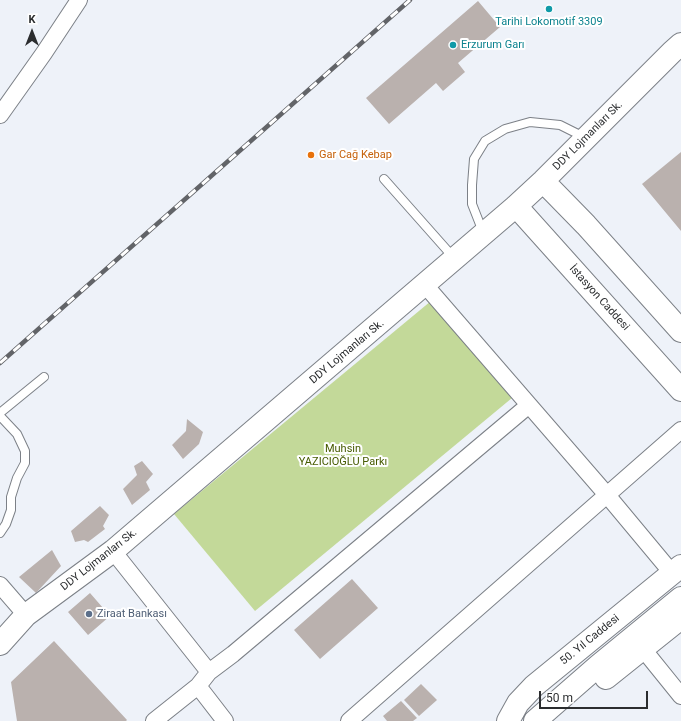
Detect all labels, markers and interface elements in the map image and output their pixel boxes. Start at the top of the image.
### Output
marker: Tarihi Lokomotif 3309 [544,4,554,14]
north arrow [12,12,52,52]
text: K [29,13,36,26]
place label: Tarihi Lokomotif 3309 [495,15,603,29]
place label: Erzurum Garı [461,38,525,52]
marker: Erzurum Garı [448,40,458,50]
street label: DDY Lojmanları Sk. [550,98,626,174]
place label: Gar Cağ Kebap [319,148,392,162]
marker: Gar Cağ Kebap [306,150,316,160]
street label: İstasyon Caddesi [566,262,632,334]
street label: DDY Lojmanları Sk. [307,317,387,387]
park label: Muhsin YAZICIOĞLU Parkı [299,442,387,468]
street label: DDY Lojmanları Sk. [58,526,140,594]
place label: Ziraat Bankası [97,607,167,621]
marker: Ziraat Bankası [84,609,94,619]
street label: 50. Yıl Caddesi [558,612,622,668]
scale bar [541,683,650,709]
text: 50 m [546,691,573,705]

